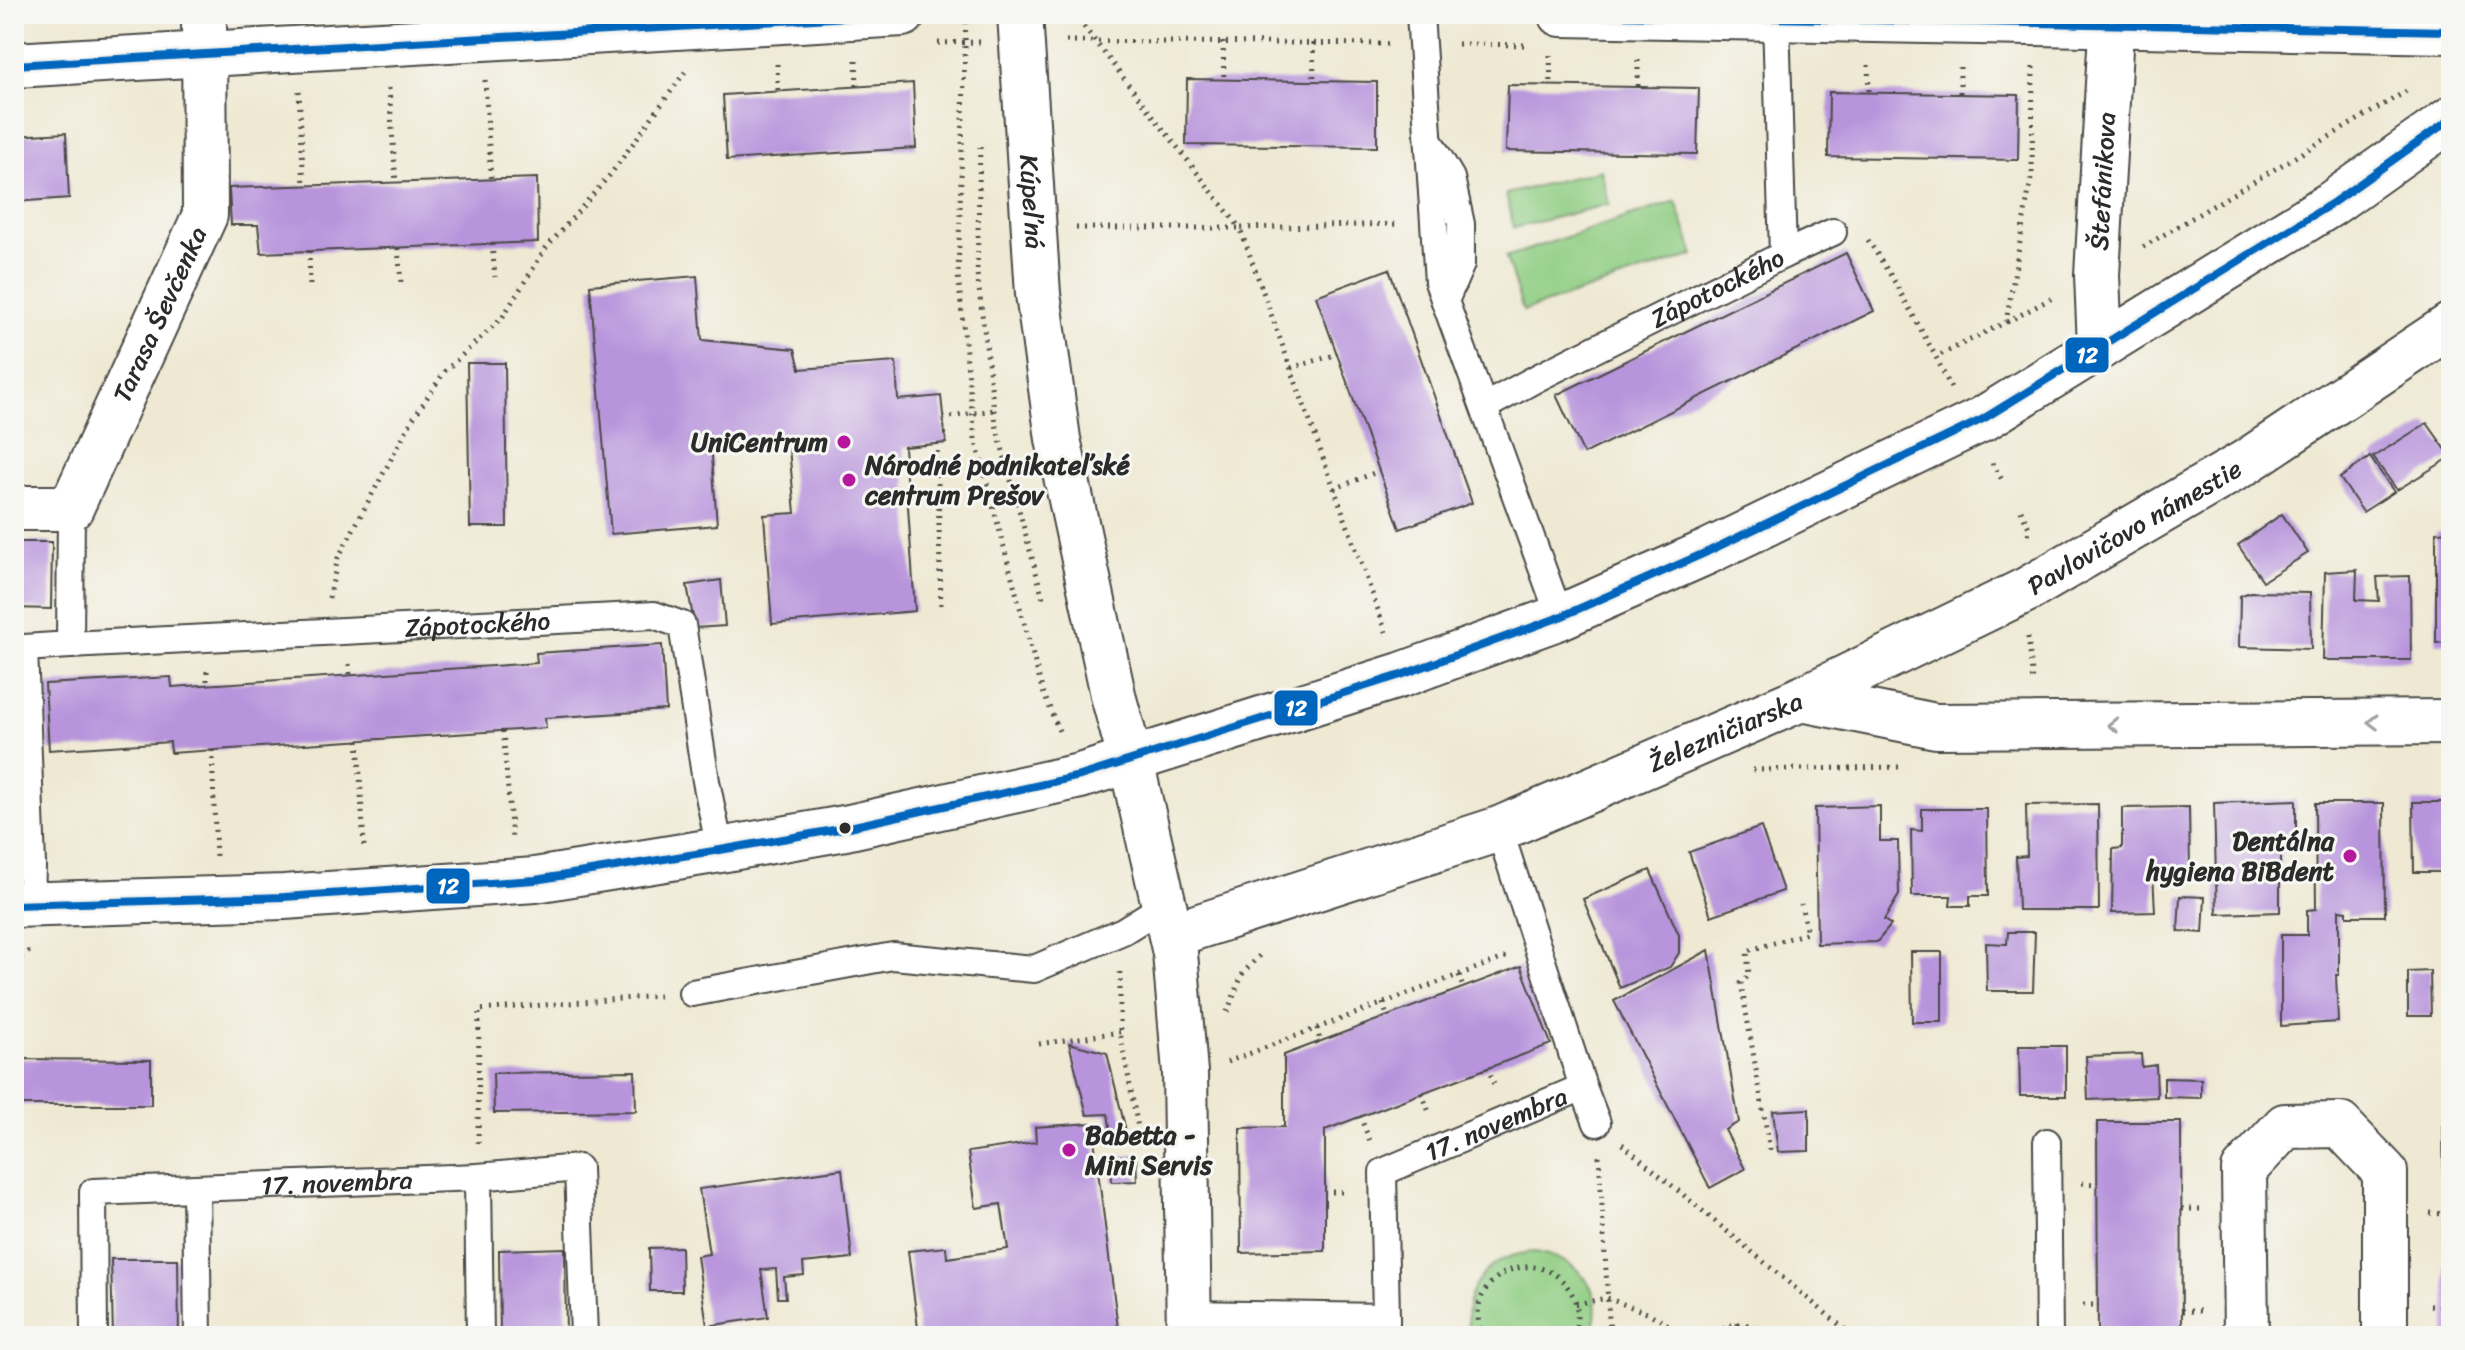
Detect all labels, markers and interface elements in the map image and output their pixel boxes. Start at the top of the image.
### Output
street label: Štefánikova [2075,111,2129,252]
street label: Kúpeľná [1006,153,1058,250]
street label: Tarasa Ševčenka [99,218,220,410]
street label: Zápotockého [1642,235,1793,341]
line badge: 12 [2064,336,2110,374]
text: 12 [2076,336,2098,375]
place label: UniCentrum [691,419,828,465]
marker: UniCentrum [835,433,853,451]
place label: Národné podnikateľské centrum Prešov [864,442,1131,518]
street label: Pavlovičovo námestie [2018,446,2251,608]
marker: Národné podnikateľské centrum Prešov [840,471,858,489]
street label: Zápotockého [404,597,551,651]
street label: Železničiarska [1640,678,1810,785]
line badge: 12 [1273,689,1319,727]
text: 12 [1285,689,1307,728]
one-way arrow [2366,714,2379,731]
one-way arrow [2106,716,2119,734]
place label: Dentálna hygiena BiBdent [2146,818,2335,894]
unlabelled marker [837,820,853,836]
marker: Dentálna hygiena BiBdent [2341,847,2359,865]
line badge: 12 [425,867,471,905]
text: 12 [437,867,459,906]
street label: 17. novembra [1418,1073,1575,1175]
place label: Babetta - Mini Servis [1084,1112,1213,1188]
marker: Babetta - Mini Servis [1060,1141,1078,1159]
street label: 17. novembra [260,1157,413,1208]

